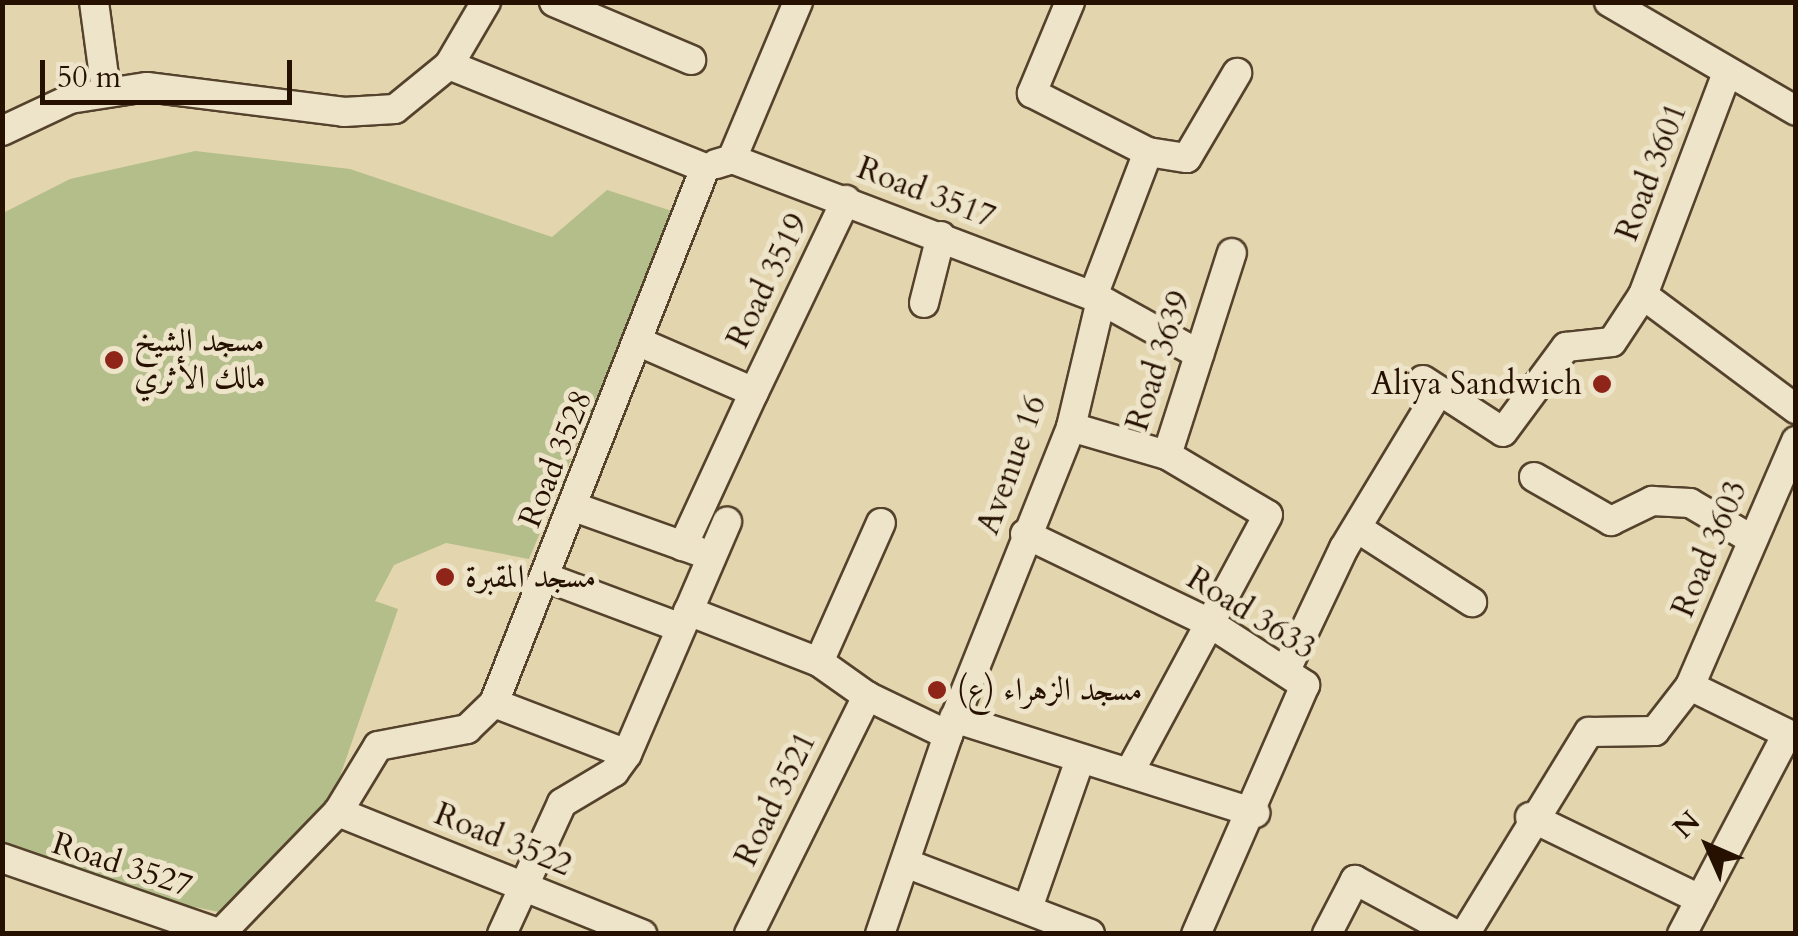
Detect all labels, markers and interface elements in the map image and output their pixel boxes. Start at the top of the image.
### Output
scale bar [45,40,298,102]
text: 50 m [57,57,121,98]
street label: Road 3601 [1608,98,1696,246]
street label: Road 3517 [852,149,1000,237]
street label: Road 3519 [719,208,817,354]
street label: Road 3639 [1118,286,1200,436]
place label: مسجد الشيخ مالك الأثري [134,323,266,398]
marker: مسجد الشيخ مالك الأثري [103,349,125,371]
place label: Aliya Sandwich [1371,365,1582,403]
marker: Aliya Sandwich [1591,373,1613,395]
street label: Road 3528 [511,385,601,533]
street label: Avenue 16 [969,390,1055,540]
street label: Road 3603 [1664,475,1756,623]
place label: مسجد المقبرة [465,558,596,596]
street label: Road 3633 [1180,559,1322,669]
marker: مسجد المقبرة [434,566,456,588]
place label: مسجد الزهراء (ع) [957,671,1142,709]
marker: مسجد الزهراء (ع) [926,679,948,701]
street label: Road 3521 [727,726,825,872]
street label: Road 3522 [429,795,577,885]
north arrow [1658,796,1758,896]
text: N [1665,803,1709,847]
street label: Road 3527 [47,824,197,906]

